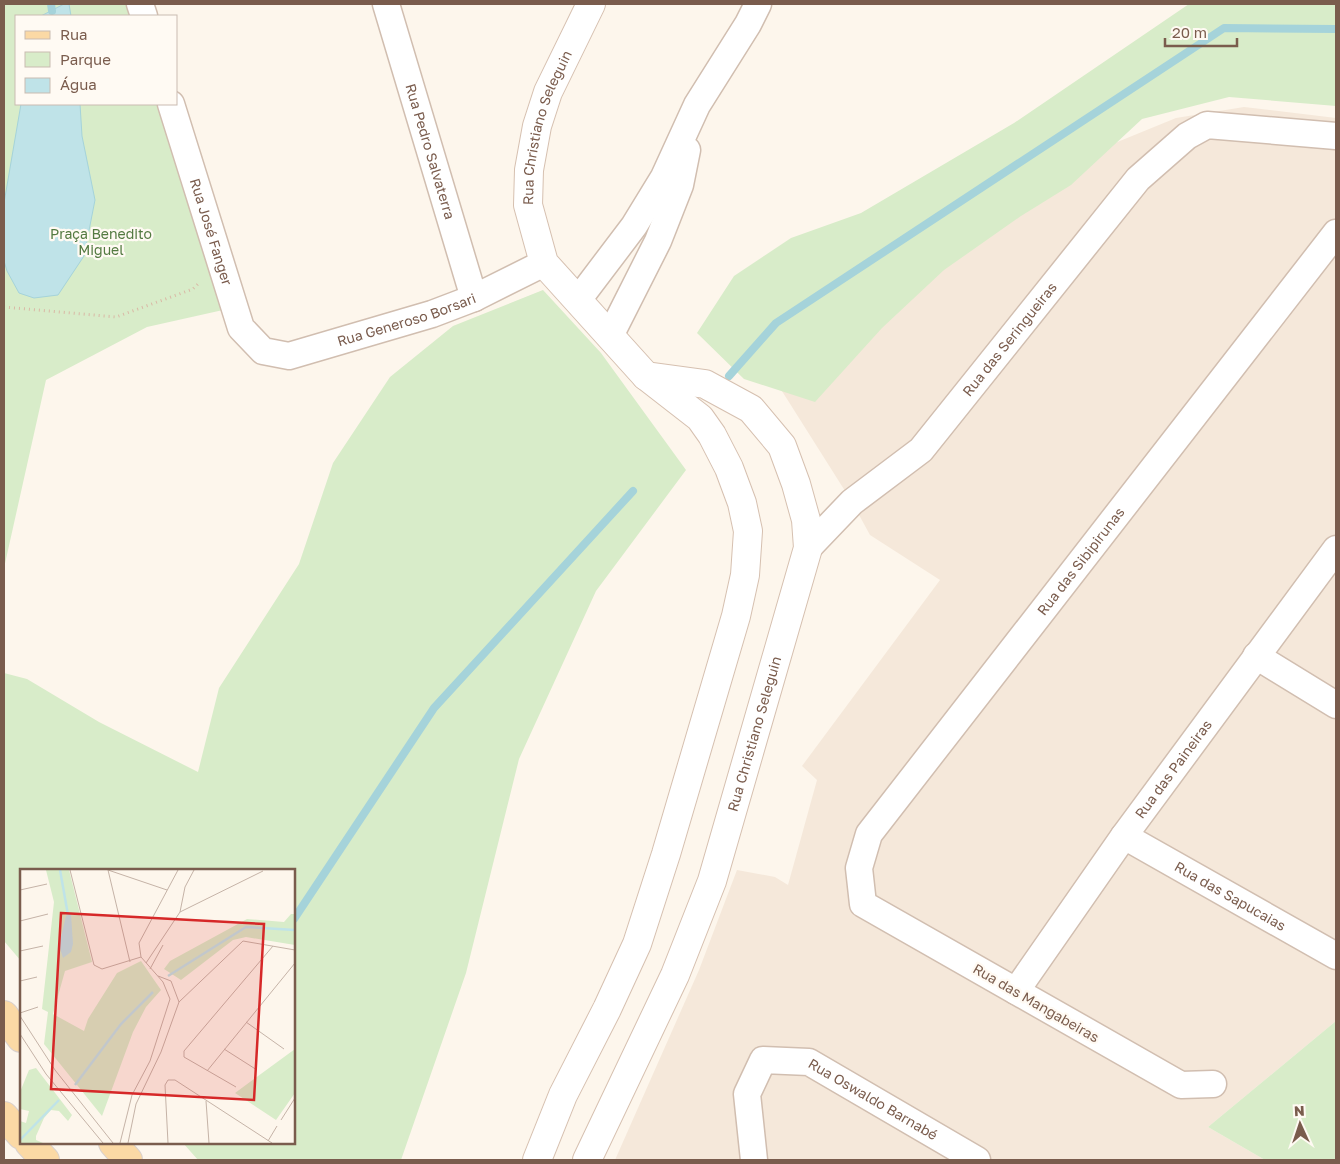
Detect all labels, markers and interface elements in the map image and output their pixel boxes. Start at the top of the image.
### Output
legend [15,15,178,105]
scale bar [1165,15,1238,47]
text: 20 m [1172,23,1207,41]
text: Rua [60,25,87,43]
street label: Rua Christiano Seleguin [519,47,575,205]
text: Parque [60,50,111,68]
text: Água [60,75,97,93]
street label: Rua Pedro Salvaterra [402,81,459,221]
street label: Rua José Fanger [187,176,236,288]
park label: Praça Benedito Miguel [50,225,152,258]
street label: Rua das Seringueiras [959,278,1060,399]
street label: Rua Generoso Borsari [335,289,478,349]
street label: Rua das Sibipirunas [1033,504,1128,618]
street label: Rua Christiano Seleguin [723,654,784,813]
street label: Rua das Paineiras [1131,716,1215,822]
street label: Rua das Sapucaias [1172,857,1289,934]
inset map [20,869,295,1144]
street label: Rua das Mangabeiras [970,960,1102,1046]
street label: Rua Oswaldo Barnabé [805,1055,941,1143]
north arrow [1275,1099,1325,1149]
text: N [1294,1102,1305,1119]

